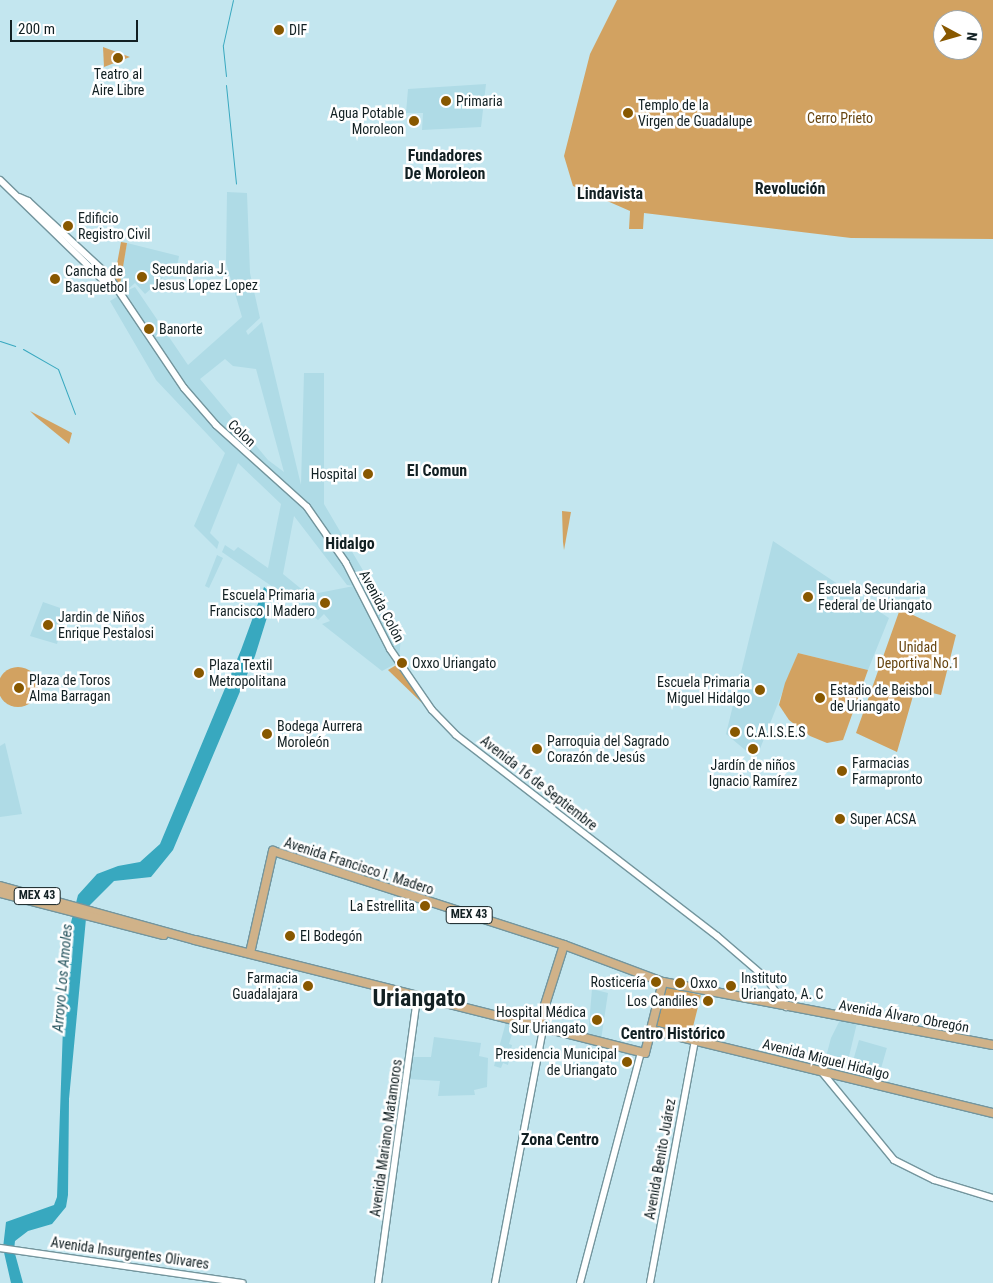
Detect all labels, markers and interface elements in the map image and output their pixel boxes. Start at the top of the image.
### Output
scale bar [12,10,140,42]
north arrow [933,10,983,60]
text: 200 m [18,20,55,38]
place label: DIF [289,22,307,38]
marker: DIF [273,24,285,36]
text: N [964,31,980,42]
marker: Teatro al Aire Libre [112,52,124,64]
place label: Teatro al Aire Libre [92,66,144,98]
place label: Primaria [456,93,503,109]
marker: Primaria [440,95,452,107]
place label: Templo de la Virgen de Guadalupe [638,97,752,130]
place label: Agua Potable Moroleon [330,105,404,138]
marker: Templo de la Virgen de Guadalupe [622,107,634,119]
park label: Cerro Prieto [807,110,873,126]
marker: Agua Potable Moroleon [408,115,420,127]
district label: Fundadores De Moroleon [405,146,485,184]
district label: Revolución [755,179,825,199]
district label: Lindavista [577,184,643,204]
place label: Edificio Registro Civil [78,210,151,242]
marker: Edificio Registro Civil [62,220,74,232]
place label: Secundaria J. Jesus Lopez Lopez [152,261,258,294]
place label: Cancha de Basquetbol [65,263,127,296]
marker: Secundaria J. Jesus Lopez Lopez [136,271,148,283]
marker: Cancha de Basquetbol [49,273,61,285]
place label: Banorte [159,321,202,337]
marker: Banorte [143,323,155,335]
street label: Colon [225,416,259,450]
district label: El Comun [407,461,467,481]
place label: Hospital [311,466,357,482]
marker: Hospital [361,467,375,481]
district label: Hidalgo [325,534,375,554]
street label: Avenida Colón [356,567,408,645]
place label: Escuela Secundaria Federal de Uriangato [818,581,932,614]
place label: Escuela Primaria Francisco I Madero [210,587,315,620]
marker: Escuela Secundaria Federal de Uriangato [802,591,814,603]
marker: Escuela Primaria Francisco I Madero [319,597,331,609]
place label: Jardin de Niños Enrique Pestalosi [58,609,154,642]
marker: Jardin de Niños Enrique Pestalosi [42,619,54,631]
park label: Unidad Deportiva No.1 [877,639,959,672]
place label: Oxxo Uriangato [412,655,496,671]
place label: Plaza Textil Metropolitana [209,657,286,690]
marker: Oxxo Uriangato [396,657,408,669]
marker: Plaza Textil Metropolitana [193,667,205,679]
place label: Plaza de Toros Alma Barragan [29,672,111,704]
place label: Escuela Primaria Miguel Hidalgo [657,674,750,706]
marker: Plaza de Toros Alma Barragan [13,682,25,694]
place label: Estadio de Beisbol de Uriangato [830,682,932,714]
marker: Escuela Primaria Miguel Hidalgo [754,684,766,696]
marker: Estadio de Beisbol de Uriangato [814,692,826,704]
place label: Bodega Aurrera Moroleón [277,718,362,750]
place label: C.A.I.S.E.S [746,724,805,740]
marker: C.A.I.S.E.S [728,725,742,739]
marker: Bodega Aurrera Moroleón [261,728,273,740]
street label: Avenida 16 de Septiembre [477,732,601,834]
place label: Parroquia del Sagrado Corazón de Jesús [547,733,669,766]
marker: Parroquia del Sagrado Corazón de Jesús [531,743,543,755]
marker: Jardín de niños Ignacio Ramírez [747,743,759,755]
place label: Farmacias Farmapronto [852,755,923,788]
place label: Jardín de niños Ignacio Ramírez [709,757,797,790]
marker: Farmacias Farmapronto [836,765,848,777]
place label: Super ACSA [850,811,916,827]
marker: Super ACSA [834,813,846,825]
street label: Avenida Francisco I. Madero [282,834,436,898]
road number: MEX 43 [13,886,61,906]
place label: La Estrellita [350,898,415,914]
marker: La Estrellita [419,900,431,912]
road number: MEX 43 [445,906,493,924]
water label: Arroyo Los Amoles [49,923,77,1033]
place label: El Bodegón [300,928,362,944]
marker: El Bodegón [284,930,296,942]
place label: Farmacia Guadalajara [232,970,298,1002]
place label: Instituto Uriangato, A. C [741,970,823,1002]
place label: Rosticería [591,974,646,990]
place label: Oxxo [690,975,718,991]
marker: Rosticería [650,976,662,988]
marker: Oxxo [674,977,686,989]
marker: Farmacia Guadalajara [302,980,314,992]
marker: Instituto Uriangato, A. C [725,980,737,992]
district label: Uriangato [372,985,466,1013]
place label: Los Candiles [627,993,698,1009]
marker: Los Candiles [702,995,714,1007]
street label: Avenida Álvaro Obregón [838,996,970,1036]
place label: Hospital Médica Sur Uriangato [496,1004,586,1036]
marker: Hospital Médica Sur Uriangato [590,1013,604,1027]
district label: Centro Histórico [621,1024,725,1044]
street label: Avenida Miguel Hidalgo [761,1035,891,1083]
place label: Presidencia Municipal de Uriangato [495,1046,617,1078]
marker: Presidencia Municipal de Uriangato [621,1056,633,1068]
street label: Avenida Mariano Matamoros [367,1058,405,1218]
street label: Avenida Benito Juárez [641,1097,679,1221]
district label: Zona Centro [521,1130,599,1150]
street label: Avenida Insurgentes Olivares [50,1234,210,1272]

